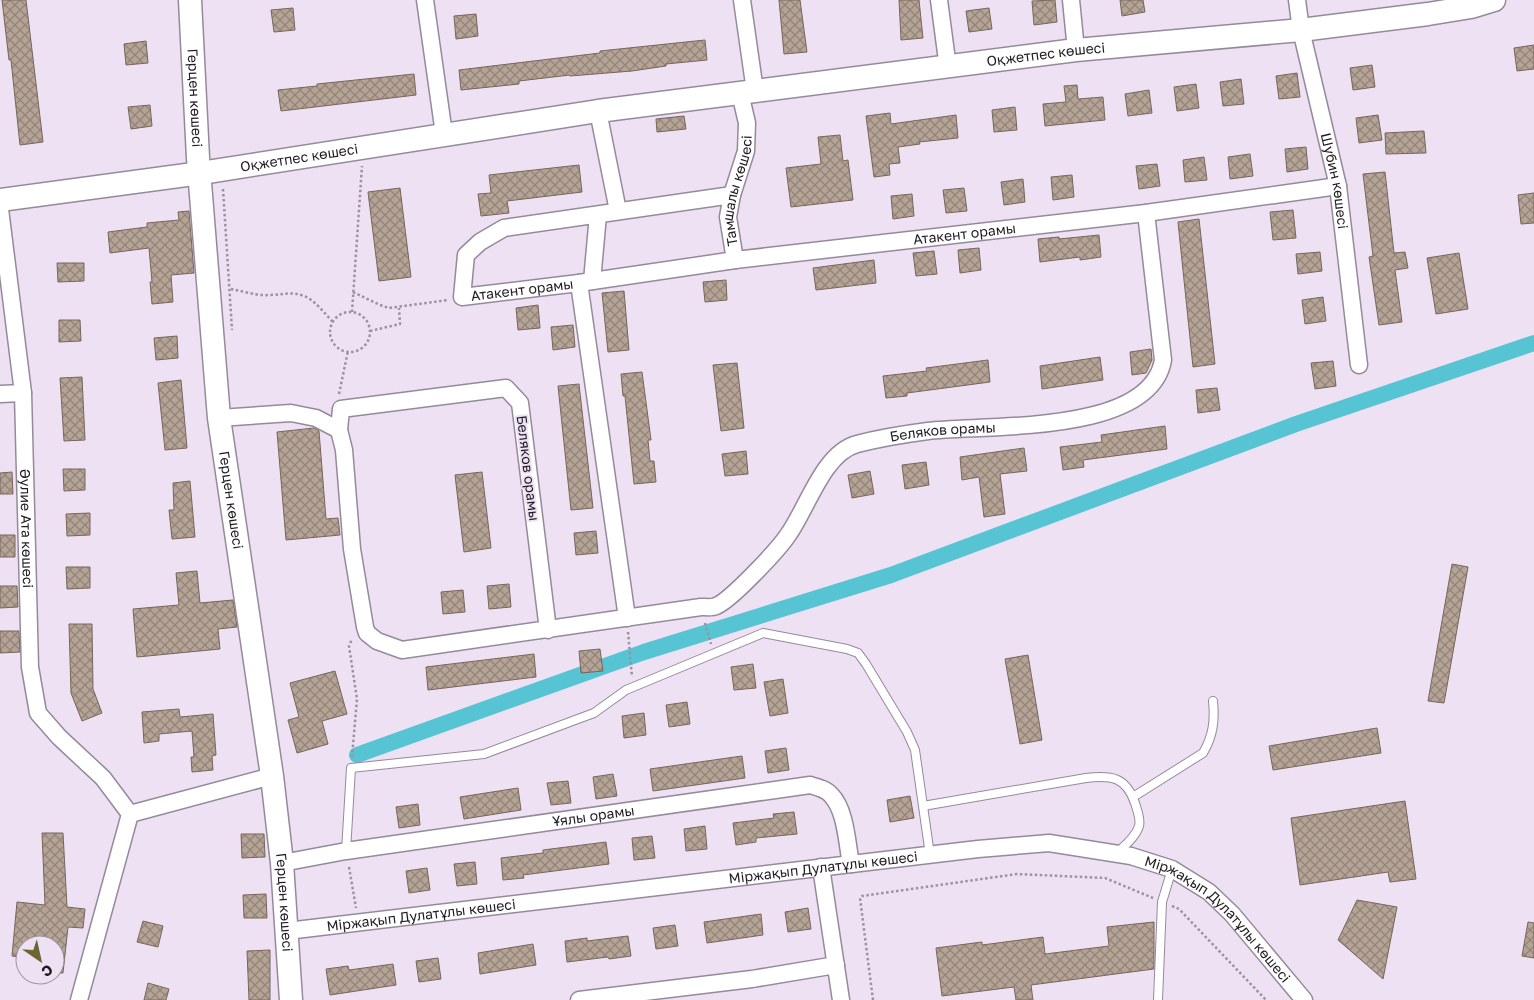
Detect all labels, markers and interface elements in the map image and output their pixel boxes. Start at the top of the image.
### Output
street label: Оқжетпес көшесі [985,38,1106,69]
street label: Герцен көшесі [184,48,206,148]
street label: Шубин көшесі [1318,131,1352,230]
street label: Тамшалы көшесі [718,135,755,247]
street label: Оқжетпес көшесі [239,140,359,175]
street label: Атакент орамы [912,219,1017,248]
street label: Атакент орамы [470,275,574,304]
street label: Беляков орамы [514,414,543,522]
street label: Беляков орамы [888,418,996,445]
street label: Герцен көшесі [216,450,247,550]
street label: Әулие Ата көшесі [17,469,37,588]
street label: Ұялы орамы [551,801,635,830]
street label: Міржақып Дулатұлы көшесі [728,847,919,887]
street label: Герцен көшесі [273,852,297,952]
street label: Міржақып Дулатұлы көшесі [1143,852,1295,986]
street label: Міржақып Дулатұлы көшесі [325,895,517,934]
north arrow [15,935,65,985]
text: С [39,961,56,981]

